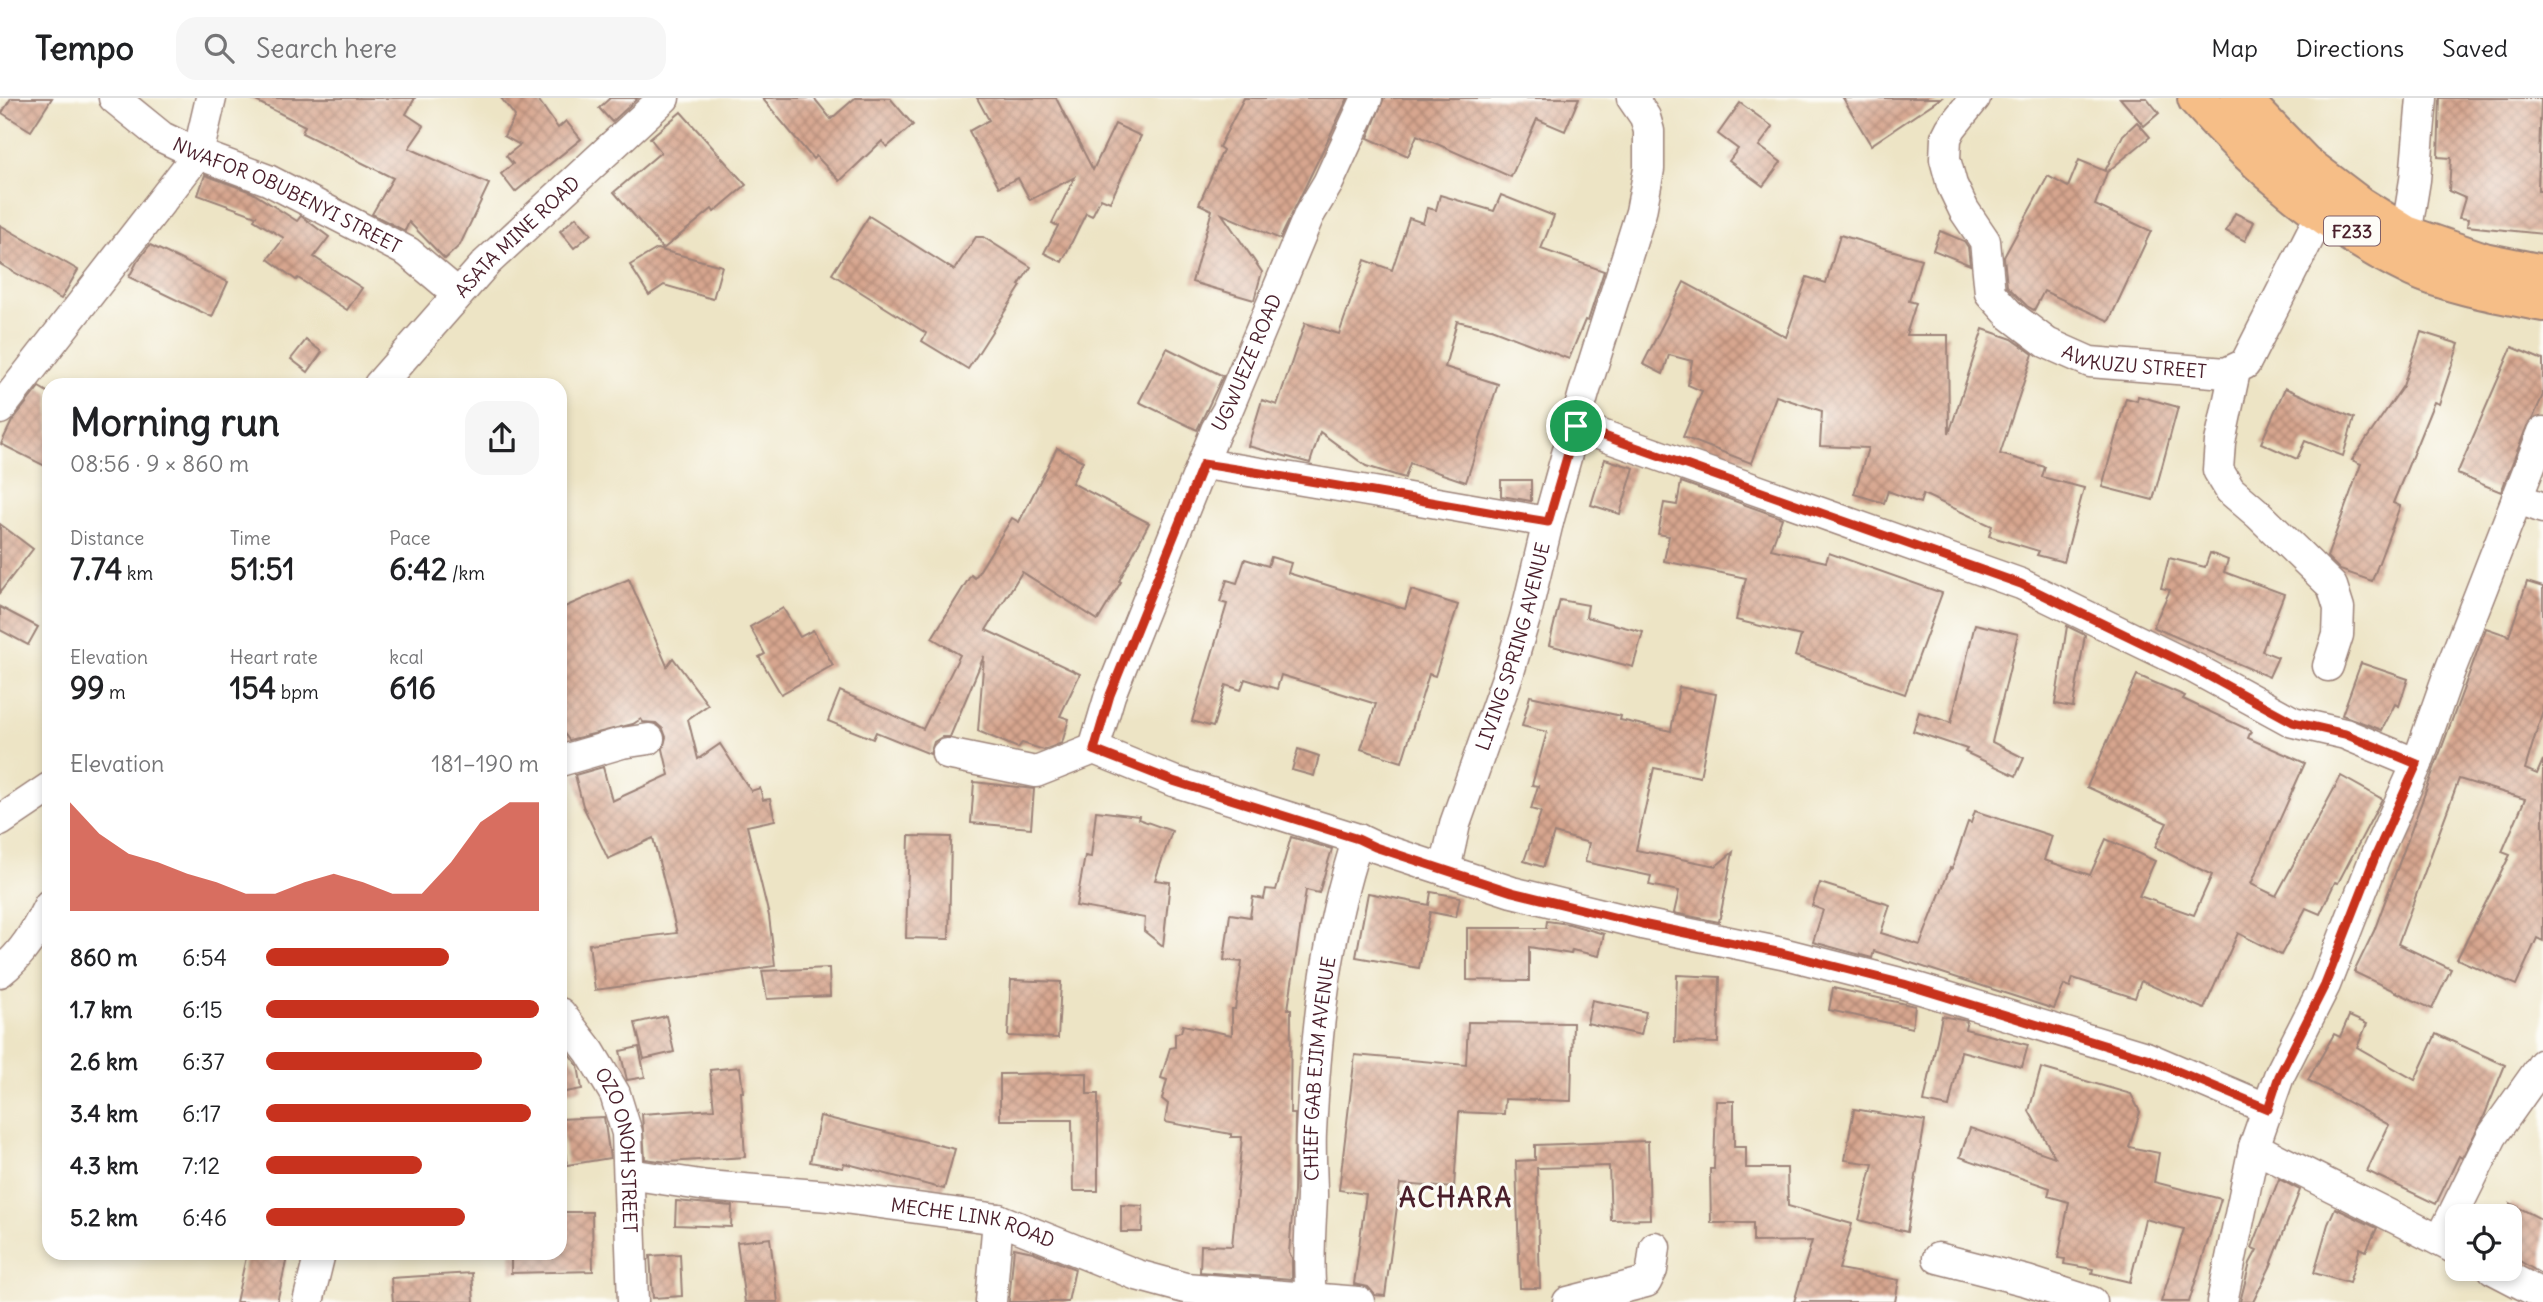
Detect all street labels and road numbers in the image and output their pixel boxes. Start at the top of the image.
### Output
street label: NWAFOR OBUBENYI STREET [169,132,405,259]
street label: ASATA MINE ROAD [449,170,585,302]
road number: F233 [2324,216,2380,246]
street label: UGWUEZE ROAD [1206,290,1287,435]
street label: AWKUZU STREET [2058,339,2208,383]
street label: LIVING SPRING AVENUE [1470,540,1555,754]
street label: CHIEF GAB EJIM AVENUE [1299,955,1341,1181]
street label: OZO ONOH STREET [590,1063,643,1233]
street label: MECHE LINK ROAD [889,1193,1058,1253]

